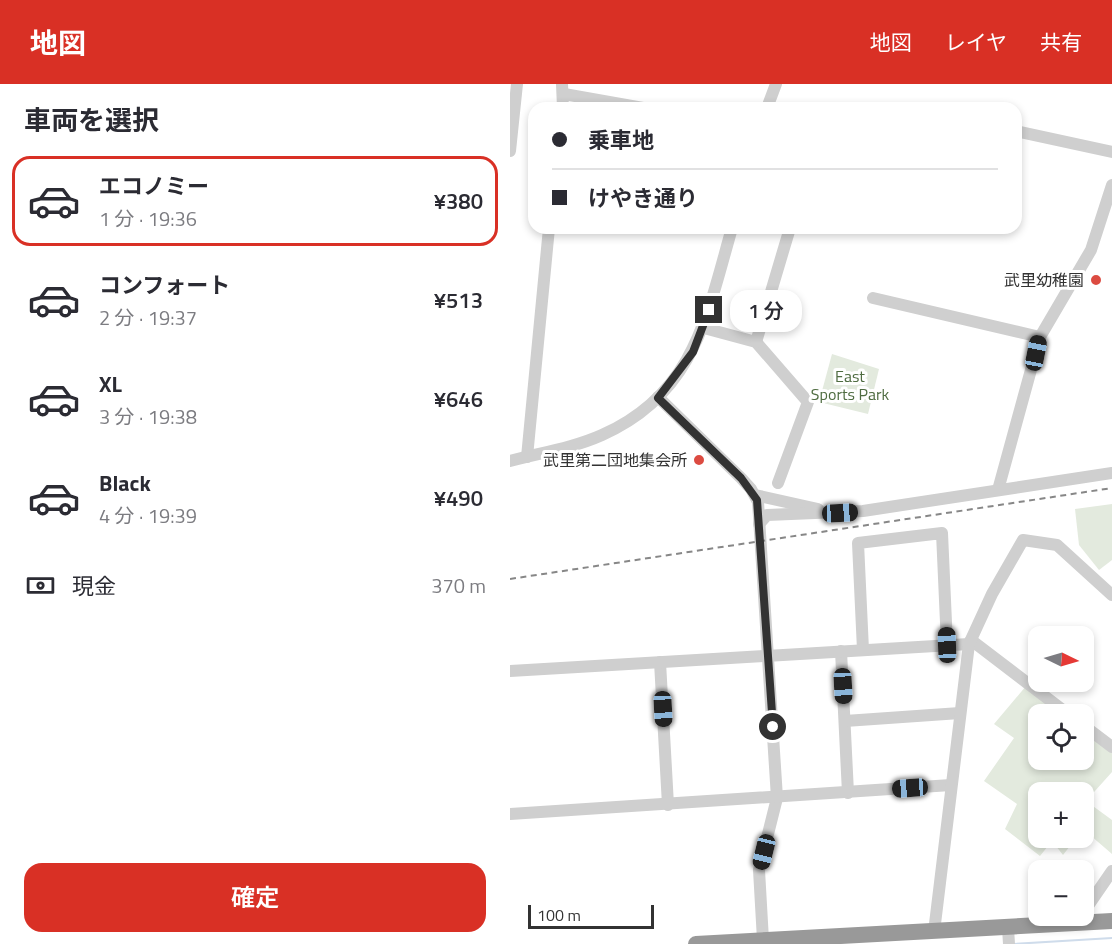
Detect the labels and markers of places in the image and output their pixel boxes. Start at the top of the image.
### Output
place label: 武里幼稚園 [1004,268,1084,292]
marker: 武里幼稚園 [1089,273,1103,287]
place label: 武里第二団地集会所 [543,448,687,472]
marker: 武里第二団地集会所 [692,453,706,467]

